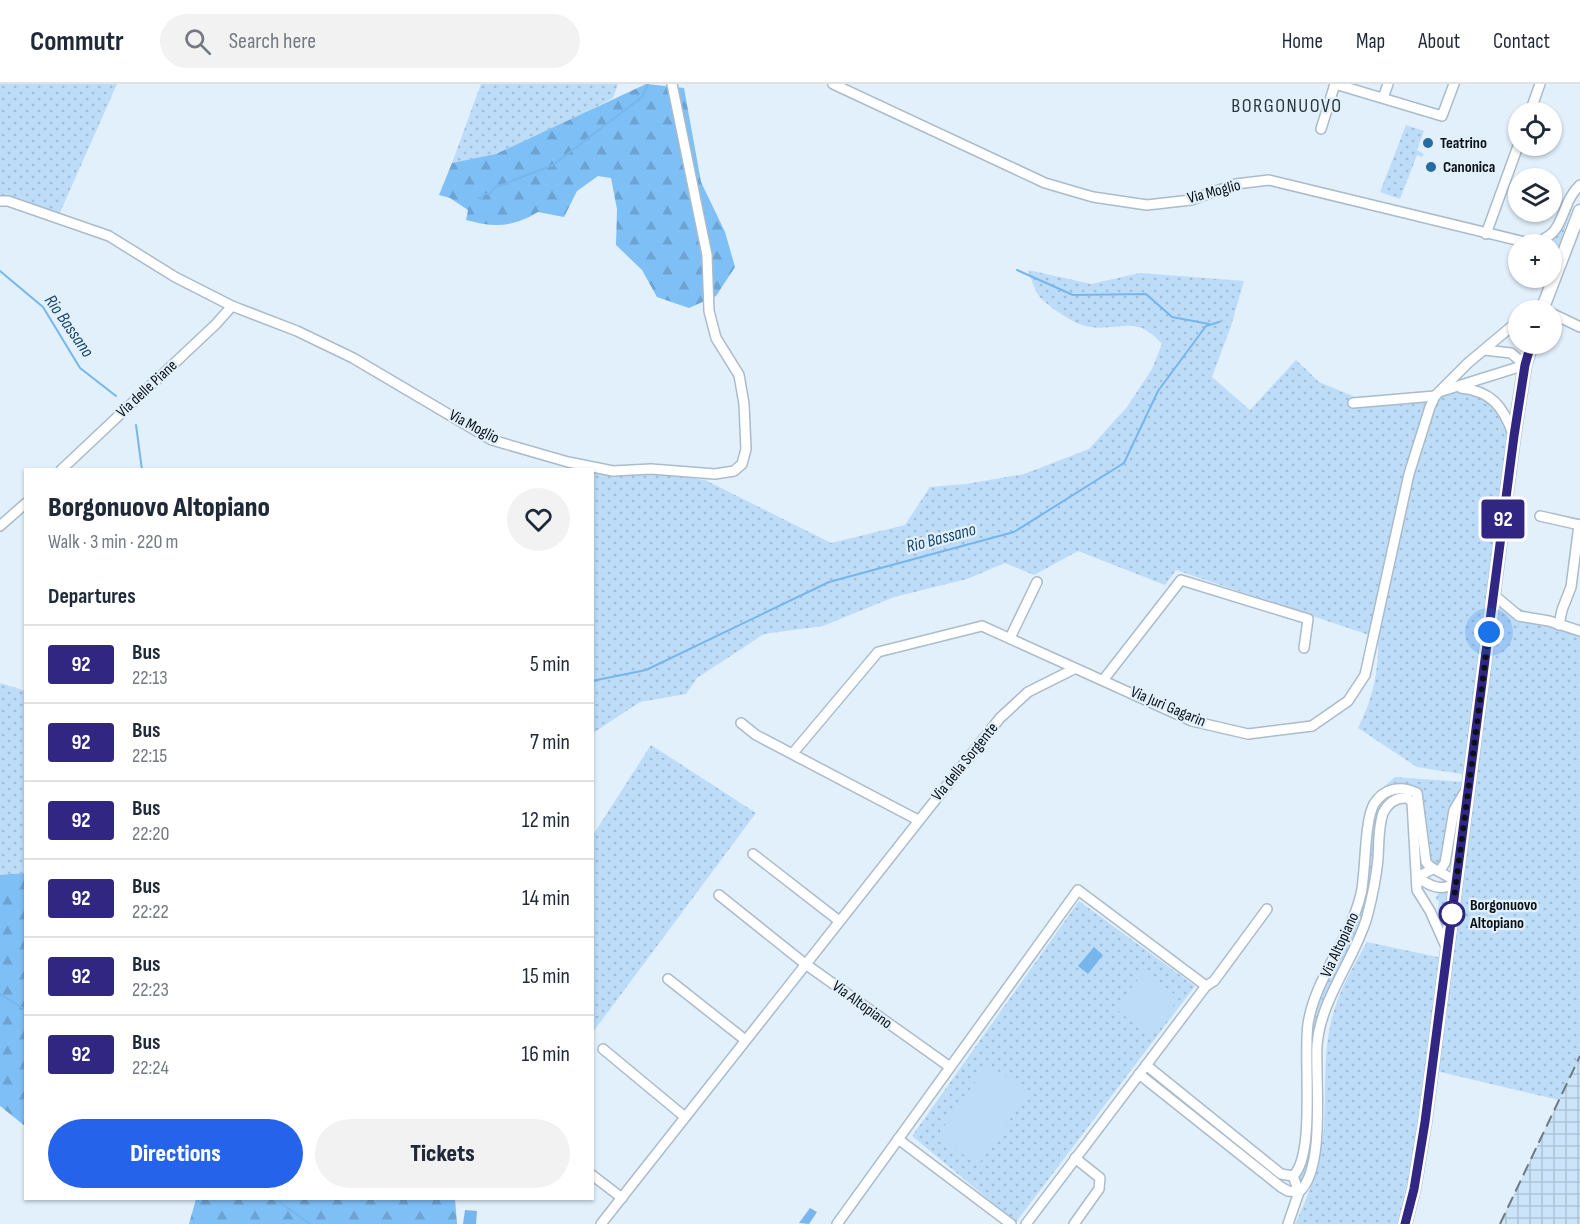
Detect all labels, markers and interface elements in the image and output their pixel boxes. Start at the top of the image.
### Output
search box [160,14,580,68]
text: Commutr [30,25,124,58]
icon: search [181,25,214,58]
text: Search here [229,28,316,55]
text: Home [1282,29,1323,54]
text: Map [1356,29,1385,54]
text: About [1418,29,1460,54]
text: Contact [1493,29,1550,54]
district label: BORGONUOVO [1231,94,1343,118]
map controls [1508,102,1562,354]
button: locate [1508,102,1562,156]
place label: Teatrino [1440,134,1487,153]
marker: Teatrino [1421,136,1435,150]
place label: Canonica [1443,158,1495,177]
marker: Canonica [1424,160,1438,174]
button: layers [1508,168,1562,222]
street label: Via Moglio [1185,176,1243,208]
button: + [1508,234,1562,288]
water label: Rio Bassano [40,291,98,362]
button: − [1508,300,1562,354]
street label: Via delle Piane [113,356,181,422]
street label: Via Moglio [446,406,502,448]
button: heart [507,488,570,551]
text: Borgonuovo Altopiano [48,491,270,524]
line badge: 92 [1476,500,1530,538]
text: 92 [1493,507,1513,532]
water label: Rio Bassano [904,518,979,557]
text: Walk · 3 min · 220 m [48,530,178,554]
text: Departures [48,583,136,610]
your location [1474,617,1504,647]
text: Bus [132,639,161,666]
text: 5 min [530,651,570,678]
text: 92 [71,652,91,677]
text: 22:13 [132,666,168,690]
street label: Via Juri Gagarin [1128,683,1208,731]
text: Bus [132,717,161,744]
street label: Via della Sorgente [928,719,1002,805]
text: 7 min [530,729,570,756]
text: 92 [71,730,91,755]
text: 22:15 [132,744,167,768]
text: Bus [132,795,161,822]
text: 12 min [522,807,570,834]
text: 92 [71,808,91,833]
text: 22:20 [132,822,169,846]
text: Bus [132,873,161,900]
text: 14 min [522,885,570,912]
text: 92 [71,886,91,911]
place label: Borgonuovo Altopiano [1469,896,1537,933]
text: 22:22 [132,900,169,924]
marker: Borgonuovo Altopiano [1439,901,1465,927]
street label: Via Altopiano [1317,909,1363,981]
text: Bus [132,951,161,978]
text: 15 min [522,963,570,990]
text: 92 [71,964,91,989]
street label: Via Altopiano [828,977,896,1033]
text: 22:23 [132,978,169,1002]
text: Bus [132,1029,161,1056]
text: 16 min [522,1041,570,1068]
text: 92 [71,1042,91,1067]
text: 22:24 [132,1056,169,1080]
button: Directions [48,1119,303,1188]
button: Tickets [315,1119,570,1188]

